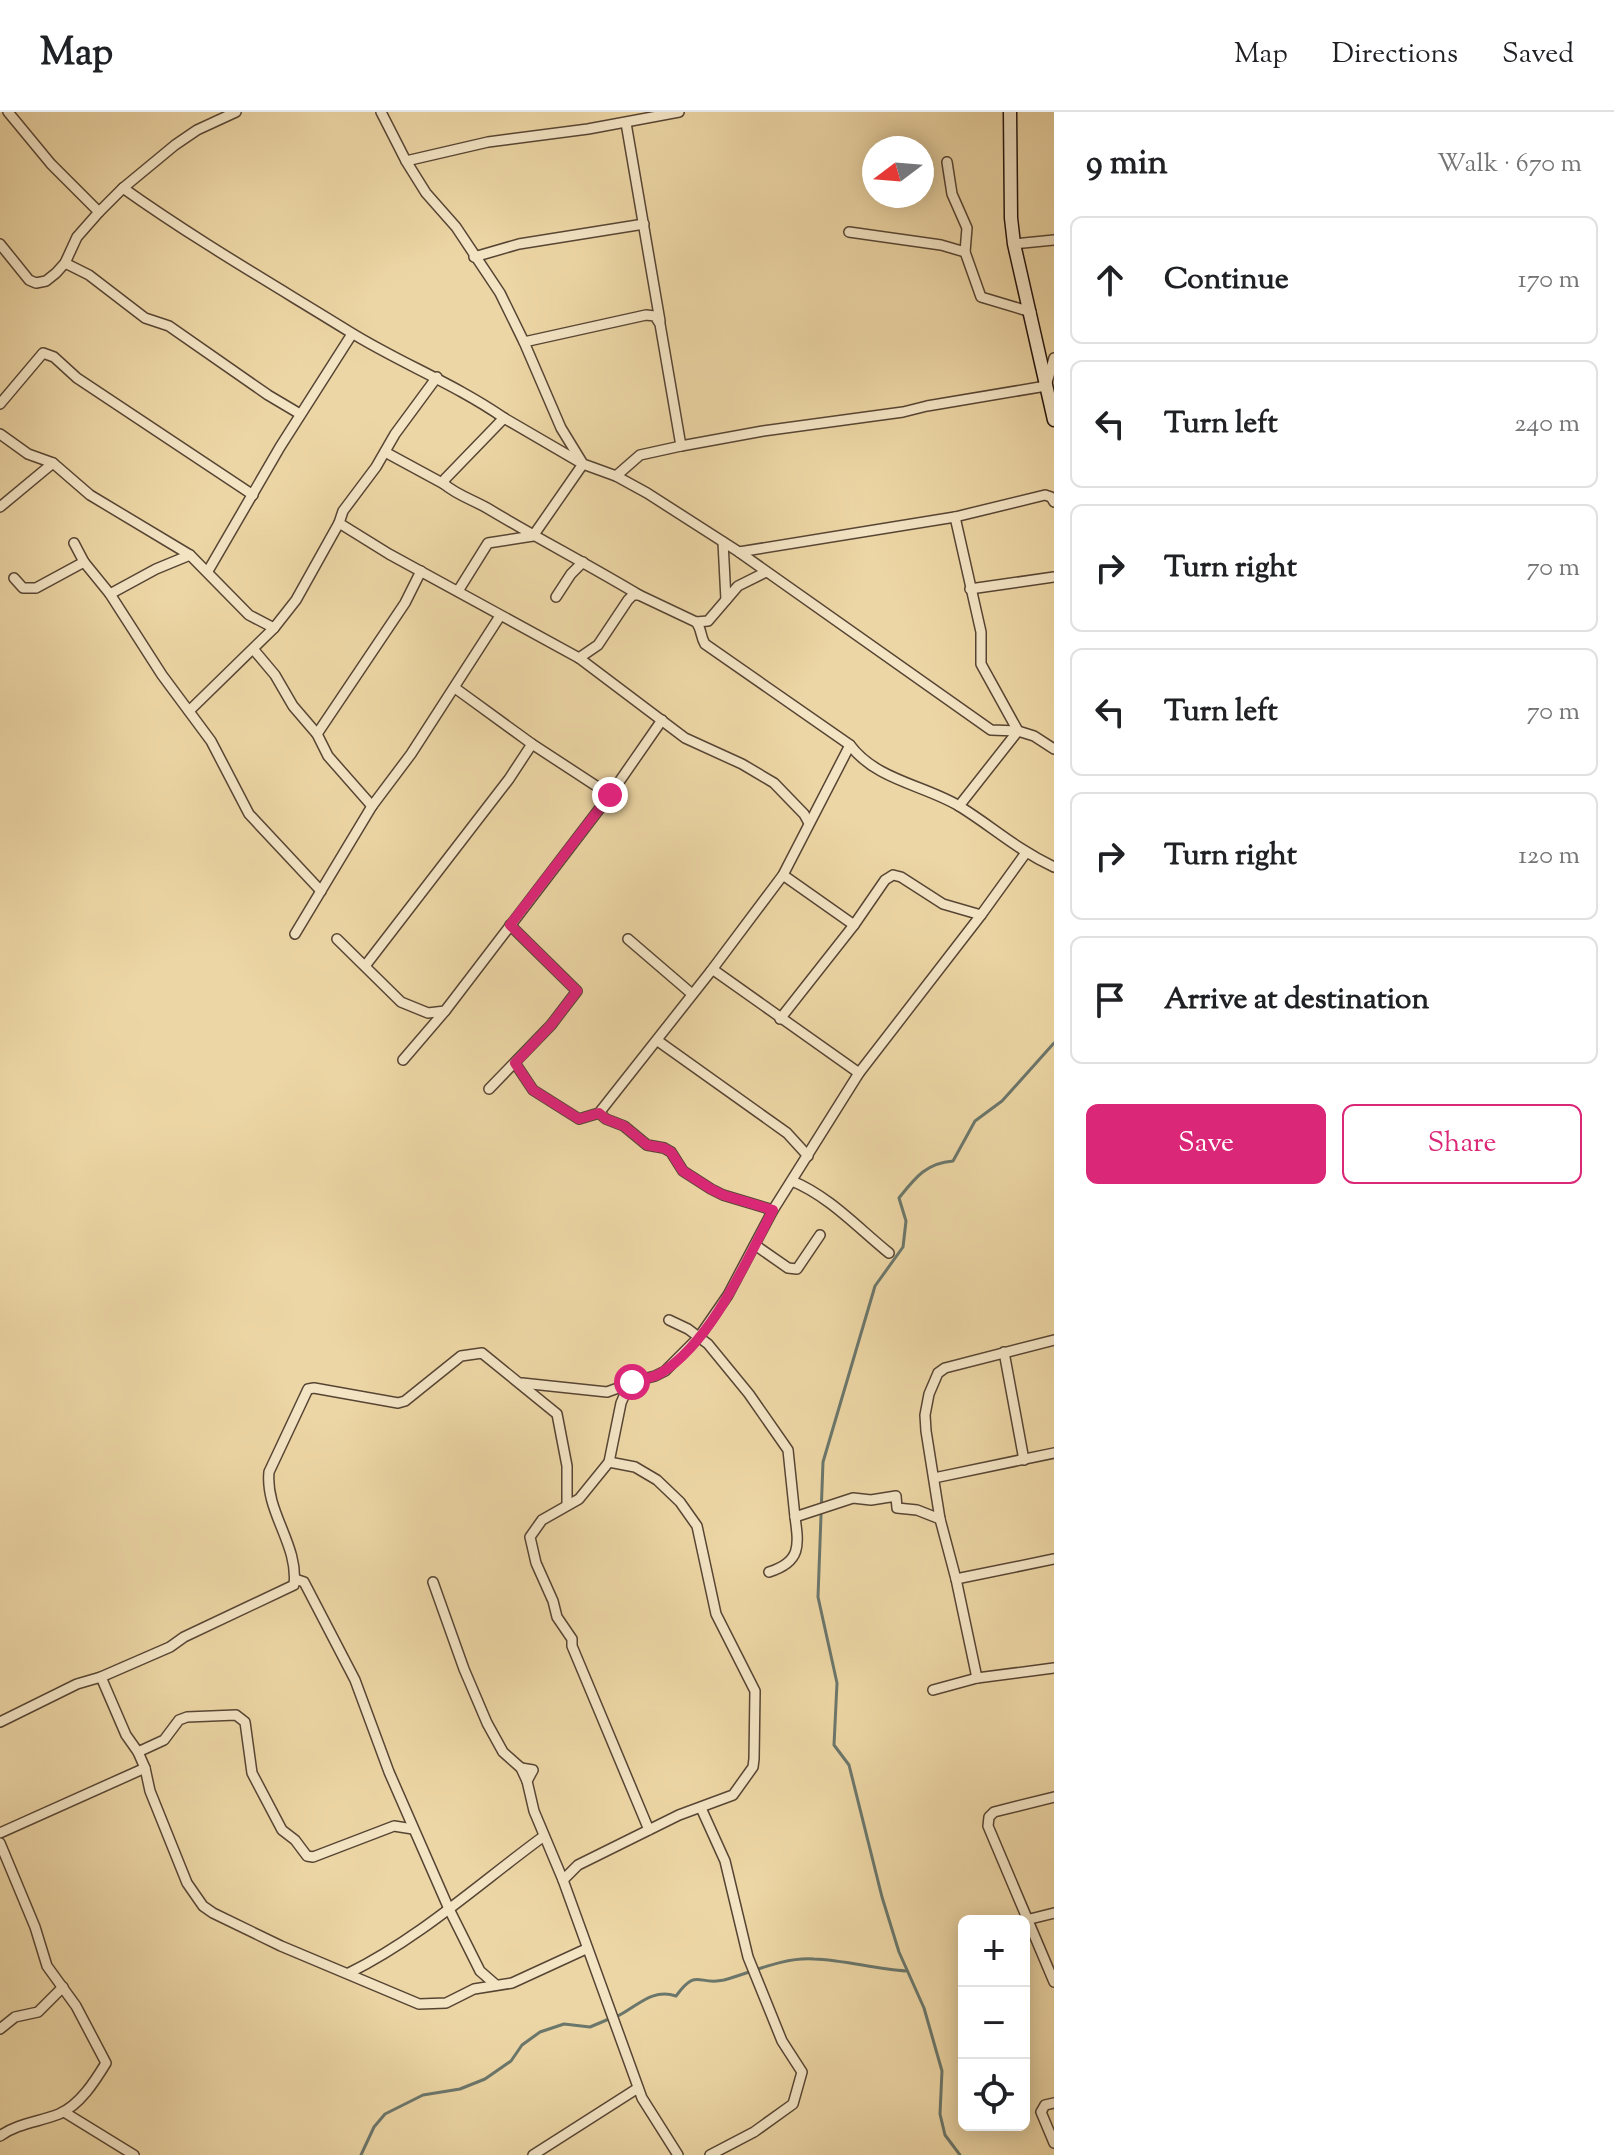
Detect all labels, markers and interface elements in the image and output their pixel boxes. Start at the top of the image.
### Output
text: Map [40,28,113,82]
text: Map [1234,35,1288,75]
text: Directions [1332,35,1458,75]
text: Saved [1502,35,1574,75]
north arrow [862,136,934,208]
text: 9 min [1086,140,1168,189]
text: Walk · 670 m [1437,146,1582,183]
icon: ahead [1088,258,1132,302]
text: Continue [1164,259,1289,302]
text: 170 m [1518,262,1580,299]
icon: left [1088,402,1132,446]
text: Turn left [1164,403,1278,446]
text: 240 m [1514,406,1580,443]
icon: right [1088,546,1132,590]
text: Turn right [1164,547,1297,590]
text: 70 m [1527,550,1580,587]
icon: left [1088,690,1132,734]
text: Turn left [1164,691,1278,734]
text: 70 m [1527,694,1580,731]
route end [592,777,628,813]
icon: right [1088,834,1132,878]
text: Turn right [1164,835,1297,878]
text: 120 m [1518,838,1580,875]
icon: arrive [1088,978,1132,1022]
text: Arrive at destination [1164,979,1429,1022]
button: Save [1086,1104,1326,1184]
button: Share [1342,1104,1582,1184]
route start [614,1364,650,1400]
map controls [958,1915,1030,2131]
button: + [958,1915,1030,1987]
button: − [958,1987,1030,2059]
button: locate [958,2059,1030,2131]

